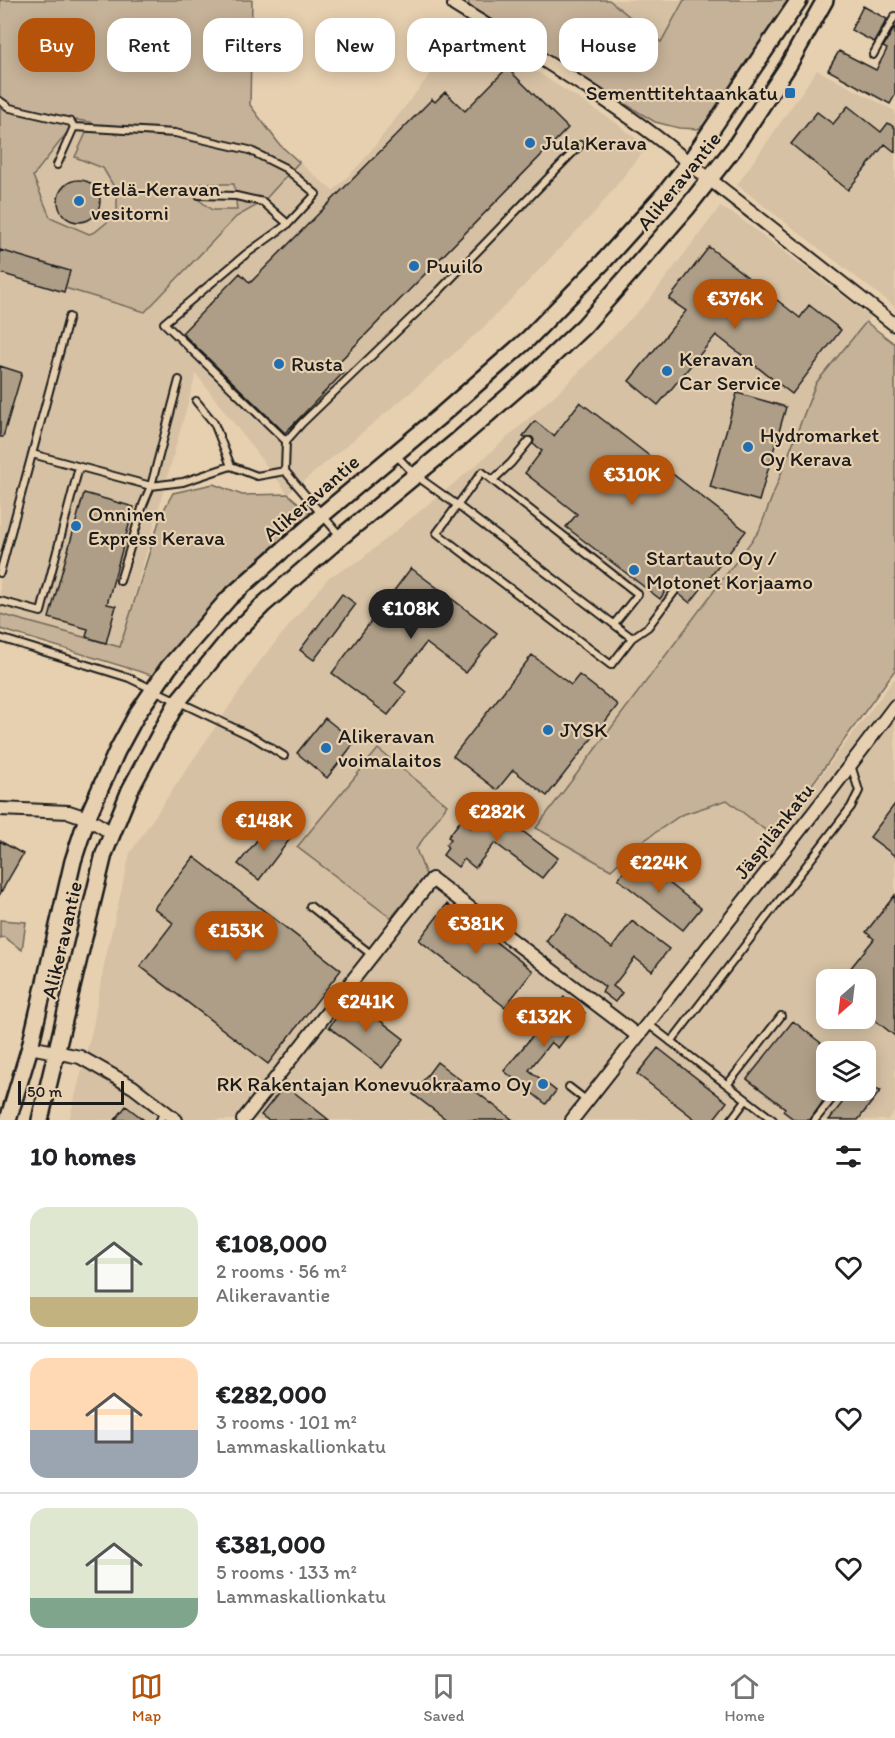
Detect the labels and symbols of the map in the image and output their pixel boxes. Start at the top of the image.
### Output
place label: Sementtitehtaankatu [586,80,778,105]
marker: Sementtitehtaankatu [783,86,797,100]
street label: Alikeravantie [631,126,726,235]
place label: Jula Kerava [542,130,647,155]
marker: Jula Kerava [523,136,537,150]
place label: Etelä-Keravan vesitorni [91,176,220,225]
marker: Etelä-Keravan vesitorni [72,194,86,208]
place label: Puuilo [426,253,483,278]
marker: Puuilo [407,259,421,273]
pin: €376K [693,279,777,330]
place label: Keravan Car Service [679,346,781,395]
place label: Rusta [291,351,343,376]
marker: Rusta [272,357,286,371]
marker: Keravan Car Service [660,364,674,378]
place label: Hydromarket Oy Kerava [760,422,880,471]
marker: Hydromarket Oy Kerava [741,440,755,454]
street label: Alikeravantie [257,449,364,546]
pin: €310K [590,455,674,506]
place label: Onninen Express Kerava [88,501,225,550]
marker: Onninen Express Kerava [69,519,83,533]
place label: Startauto Oy / Motonet Korjaamo [646,545,813,594]
marker: Startauto Oy / Motonet Korjaamo [627,563,641,577]
pin: €108K [369,589,453,640]
place label: JYSK [560,717,608,742]
place label: Alikeravan voimalaitos [338,723,442,772]
marker: JYSK [541,723,555,737]
marker: Alikeravan voimalaitos [319,741,333,755]
street label: Jäspilänkatu [728,777,819,884]
pin: €282K [455,792,539,843]
pin: €148K [222,801,306,852]
pin: €224K [617,843,701,894]
street label: Alikeravantie [36,879,87,1001]
pin: €381K [434,904,518,955]
pin: €153K [194,911,278,962]
north arrow [816,969,876,1029]
pin: €241K [324,982,408,1033]
pin: €132K [502,997,586,1048]
place label: RK Rakentajan Konevuokraamo Oy [217,1071,531,1096]
marker: RK Rakentajan Konevuokraamo Oy [536,1077,550,1091]
scale bar [18,1078,124,1106]

